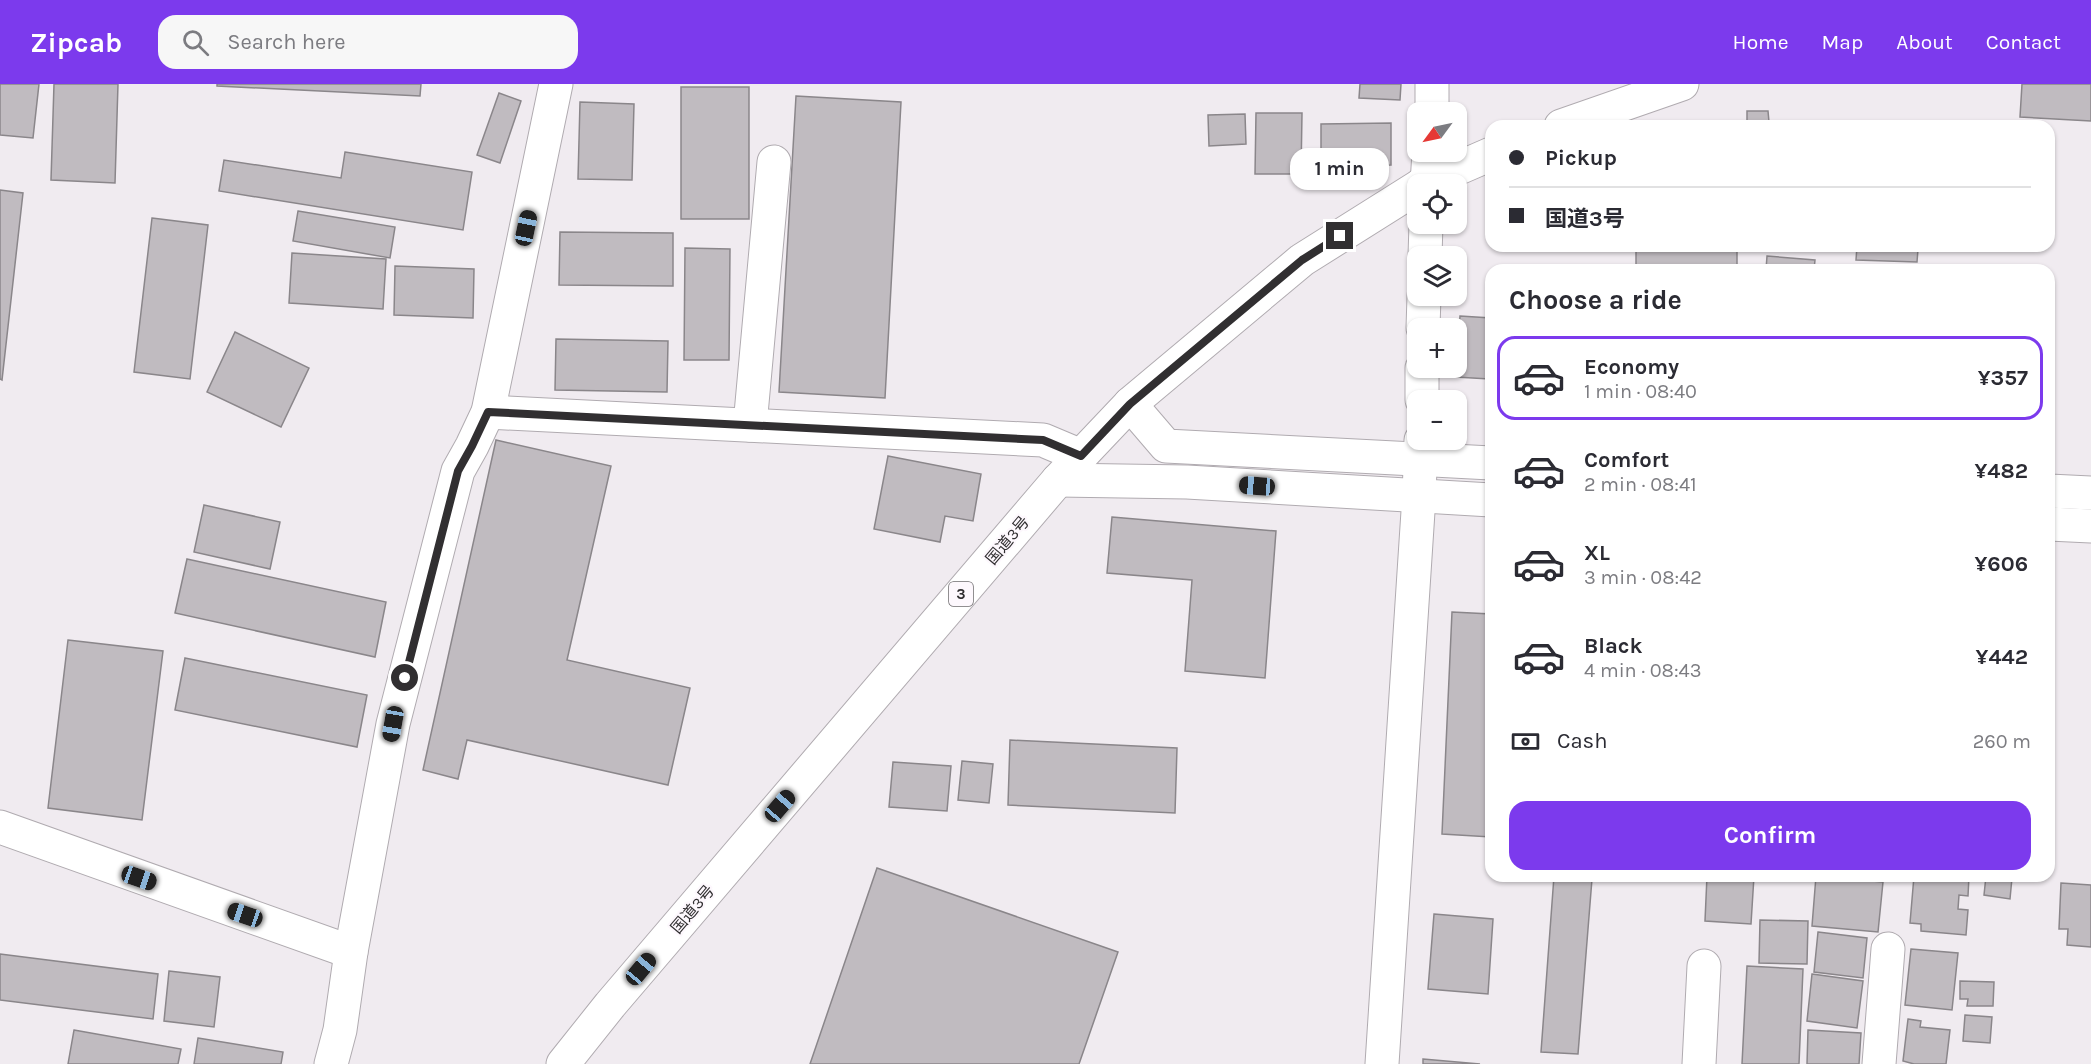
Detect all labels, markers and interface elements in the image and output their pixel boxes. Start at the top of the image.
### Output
search box [158,15,578,69]
text: Zipcab [30,26,122,59]
icon: search [179,26,212,59]
text: Search here [227,29,346,55]
text: Home [1733,30,1789,54]
text: Map [1822,30,1863,54]
text: About [1896,30,1953,54]
text: Contact [1986,30,2061,54]
north arrow [1407,102,1467,162]
map controls [1407,102,1467,450]
text: Pickup [1545,145,1617,171]
callout: 1 min [1290,149,1390,191]
text: 1 min [1314,157,1365,180]
button: locate [1407,174,1467,234]
text: 国道3号 [1545,206,1625,232]
car [513,209,539,247]
route end [1326,222,1353,249]
button: layers [1407,246,1467,306]
text: Choose a ride [1509,284,1682,316]
button: + [1407,318,1467,378]
icon: car [1512,351,1566,405]
text: Economy [1584,354,1679,380]
text: ¥357 [1978,365,2028,391]
text: 1 min · 08:40 [1584,380,1697,403]
button: − [1407,390,1467,450]
icon: car [1512,444,1566,498]
text: Comfort [1584,447,1669,473]
text: ¥482 [1974,458,2028,484]
text: 2 min · 08:41 [1584,473,1697,496]
car [1238,476,1276,496]
street label: 国道3号 [982,512,1033,568]
icon: car [1512,537,1566,591]
text: XL [1584,540,1610,566]
text: ¥606 [1974,551,2028,577]
text: 3 min · 08:42 [1584,566,1702,589]
road number: 3 [949,582,973,606]
icon: car [1512,630,1566,684]
text: Black [1584,633,1643,659]
text: ¥442 [1976,644,2028,670]
text: 4 min · 08:43 [1584,659,1701,682]
route start [391,664,418,691]
car [381,705,405,743]
icon: cash [1509,725,1542,758]
text: Cash [1557,728,1607,754]
text: 260 m [1973,730,2031,753]
car [761,787,799,825]
button: Confirm [1509,801,2031,870]
car [119,864,159,892]
street label: 国道3号 [667,881,718,937]
car [225,901,265,929]
car [623,949,659,989]

